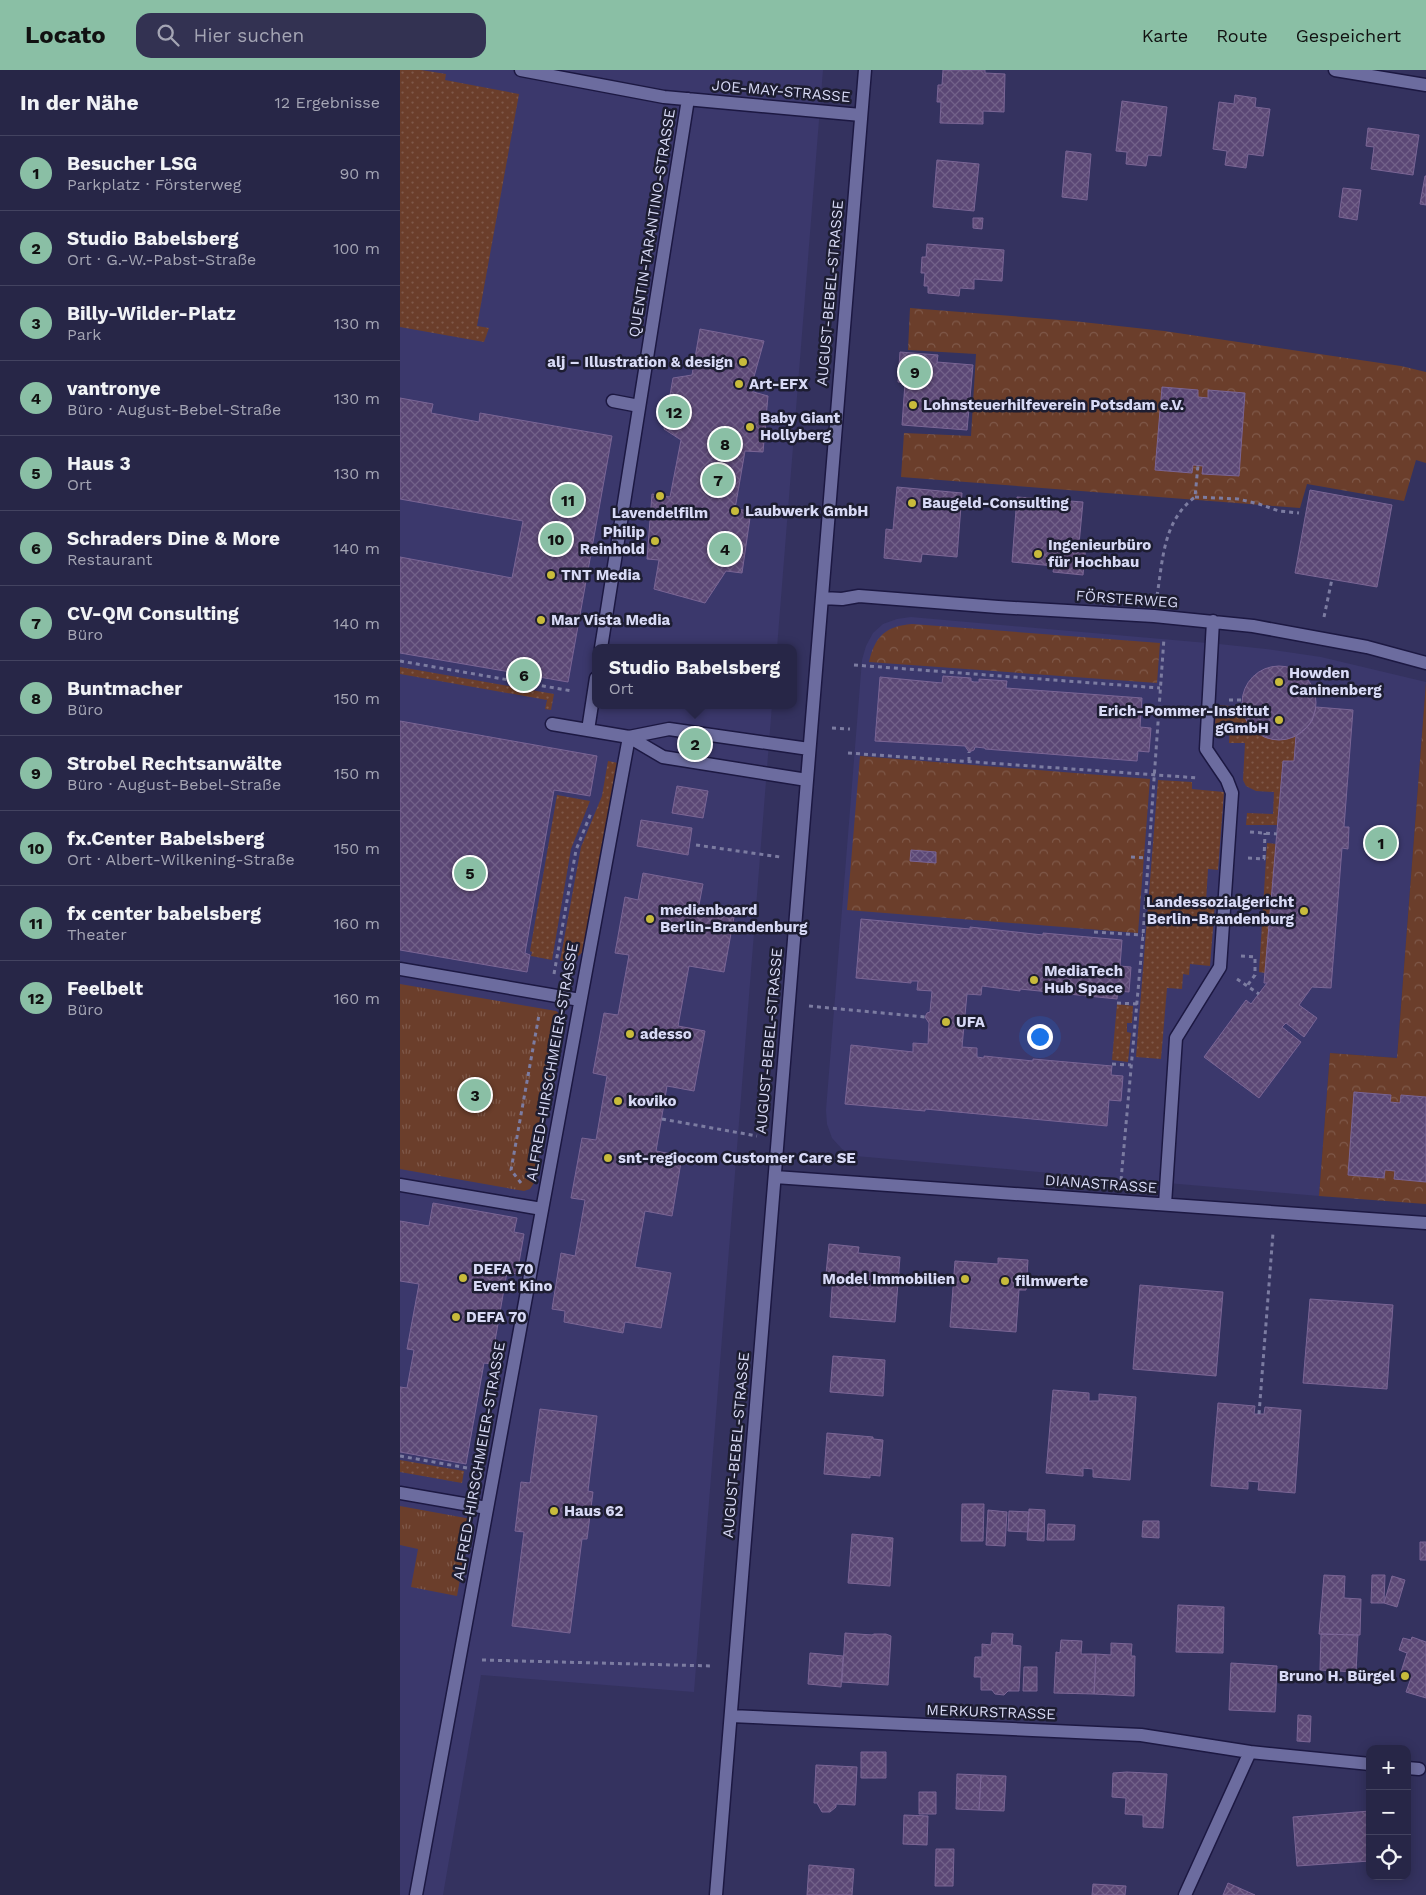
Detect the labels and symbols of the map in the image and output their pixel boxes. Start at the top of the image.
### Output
street label: JOE-MAY-STRASSE [711,76,851,106]
street label: QUENTIN-TARANTINO-STRASSE [625,107,679,339]
street label: AUGUST-BEBEL-STRASSE [813,199,847,387]
place label: alj – Illustration & design [547,353,733,371]
pin: 9 [899,353,931,391]
marker: alj – Illustration & design [737,356,749,368]
place label: Art-EFX [749,375,808,393]
marker: Art-EFX [733,378,745,390]
pin: 12 [658,393,690,431]
place label: Lohnsteuerhilfeverein Potsdam e.V. [923,396,1184,414]
marker: Lohnsteuerhilfeverein Potsdam e.V. [907,399,919,411]
place label: Baby Giant Hollyberg [760,409,840,444]
marker: Baby Giant Hollyberg [744,421,756,433]
pin: 8 [709,425,741,463]
pin: 7 [702,461,734,499]
pin: 11 [552,481,584,519]
marker: Lavendelfilm [654,490,666,502]
place label: Baugeld-Consulting [922,494,1069,512]
marker: Baugeld-Consulting [906,497,918,509]
place label: Laubwerk GmbH [745,502,869,520]
place label: Lavendelfilm [612,504,708,522]
marker: Laubwerk GmbH [729,505,741,517]
pin: 10 [540,520,572,558]
place label: Philip Reinhold [580,523,645,558]
pin: 4 [709,530,741,568]
marker: Philip Reinhold [649,535,661,547]
place label: Ingenieurbüro für Hochbau [1048,536,1151,571]
marker: Ingenieurbüro für Hochbau [1032,548,1044,560]
place label: TNT Media [561,566,641,584]
marker: TNT Media [545,569,557,581]
street label: FÖRSTERWEG [1075,586,1179,612]
place label: Mar Vista Media [551,611,671,629]
marker: Mar Vista Media [535,614,547,626]
pin: 6 [508,656,540,694]
place label: Howden Caninenberg [1289,664,1382,699]
marker: Howden Caninenberg [1273,676,1285,688]
place label: Erich-Pommer-Institut gGmbH [1098,702,1269,737]
marker: Erich-Pommer-Institut gGmbH [1273,714,1285,726]
pin: 2 [679,725,711,763]
pin: 1 [1365,824,1397,862]
pin: 5 [454,854,486,892]
place label: Landessozialgericht Berlin-Brandenburg [1146,893,1295,928]
place label: medienboard Berlin-Brandenburg [660,901,808,936]
marker: Landessozialgericht Berlin-Brandenburg [1298,905,1310,917]
marker: medienboard Berlin-Brandenburg [644,913,656,925]
street label: ALFRED-HIRSCHMEIER-STRASSE [522,941,582,1183]
street label: AUGUST-BEBEL-STRASSE [752,947,786,1135]
place label: MediaTech Hub Space [1044,962,1123,997]
marker: MediaTech Hub Space [1028,974,1040,986]
place label: UFA [956,1013,986,1031]
marker: UFA [940,1016,952,1028]
your location [1027,1024,1053,1050]
place label: adesso [640,1025,692,1043]
marker: adesso [624,1028,636,1040]
pin: 3 [459,1076,491,1114]
place label: koviko [628,1092,676,1110]
marker: koviko [612,1095,624,1107]
place label: snt-regiocom Customer Care SE [618,1149,856,1167]
marker: snt-regiocom Customer Care SE [602,1152,614,1164]
street label: DIANASTRASSE [1044,1171,1158,1197]
place label: DEFA 70 Event Kino [473,1260,552,1295]
place label: Model Immobilien [822,1270,955,1288]
marker: DEFA 70 Event Kino [457,1272,469,1284]
place label: filmwerte [1015,1272,1088,1290]
marker: Model Immobilien [959,1273,971,1285]
marker: filmwerte [999,1275,1011,1287]
place label: DEFA 70 [466,1308,527,1326]
marker: DEFA 70 [450,1311,462,1323]
street label: ALFRED-HIRSCHMEIER-STRASSE [449,1340,509,1582]
street label: AUGUST-BEBEL-STRASSE [719,1351,753,1539]
place label: Haus 62 [564,1502,624,1520]
marker: Haus 62 [548,1505,560,1517]
place label: Bruno H. Bürgel [1279,1667,1395,1685]
marker: Bruno H. Bürgel [1399,1670,1411,1682]
street label: MERKURSTRASSE [926,1701,1056,1723]

